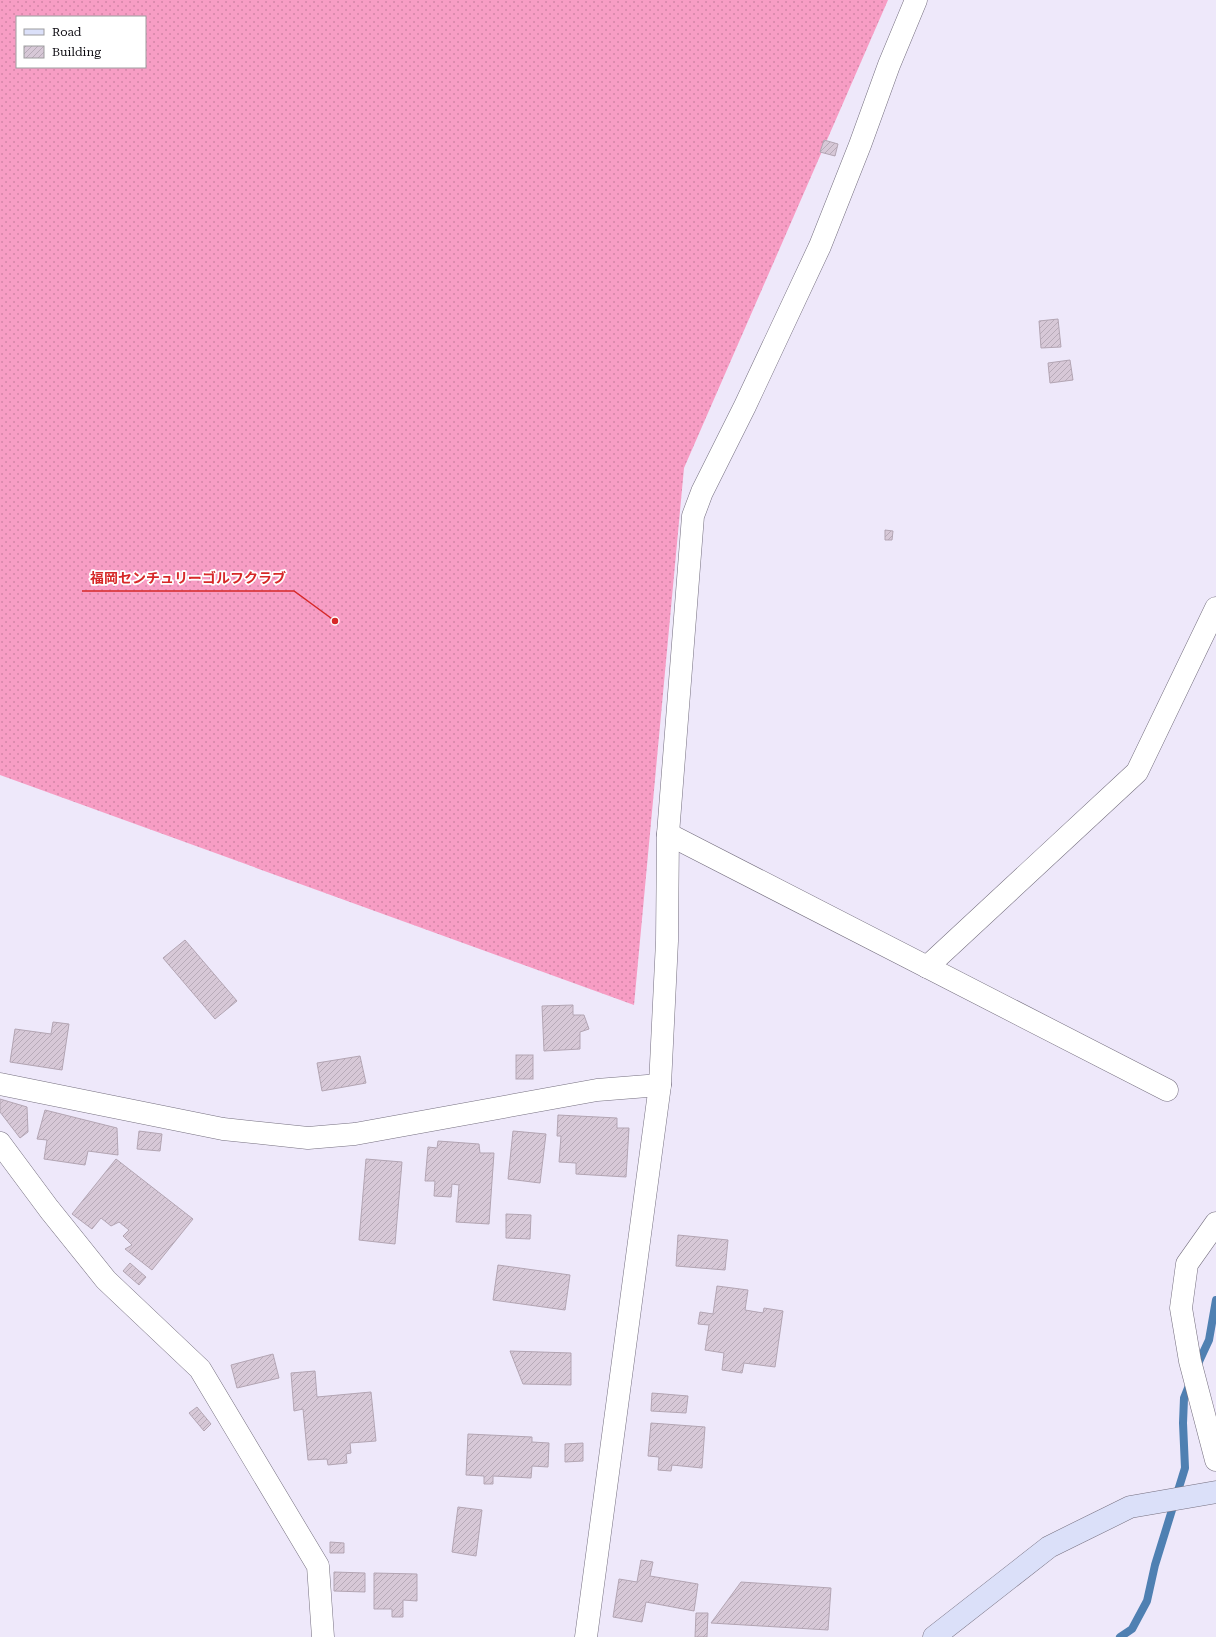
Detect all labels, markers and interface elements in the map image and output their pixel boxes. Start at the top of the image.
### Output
legend [16,16,146,68]
text: Road [52,25,82,39]
text: Building [52,45,101,59]
callout: 福岡センチュリーゴルフクラブ [82,565,294,591]
text: 福岡センチュリーゴルフクラブ [90,570,286,586]

